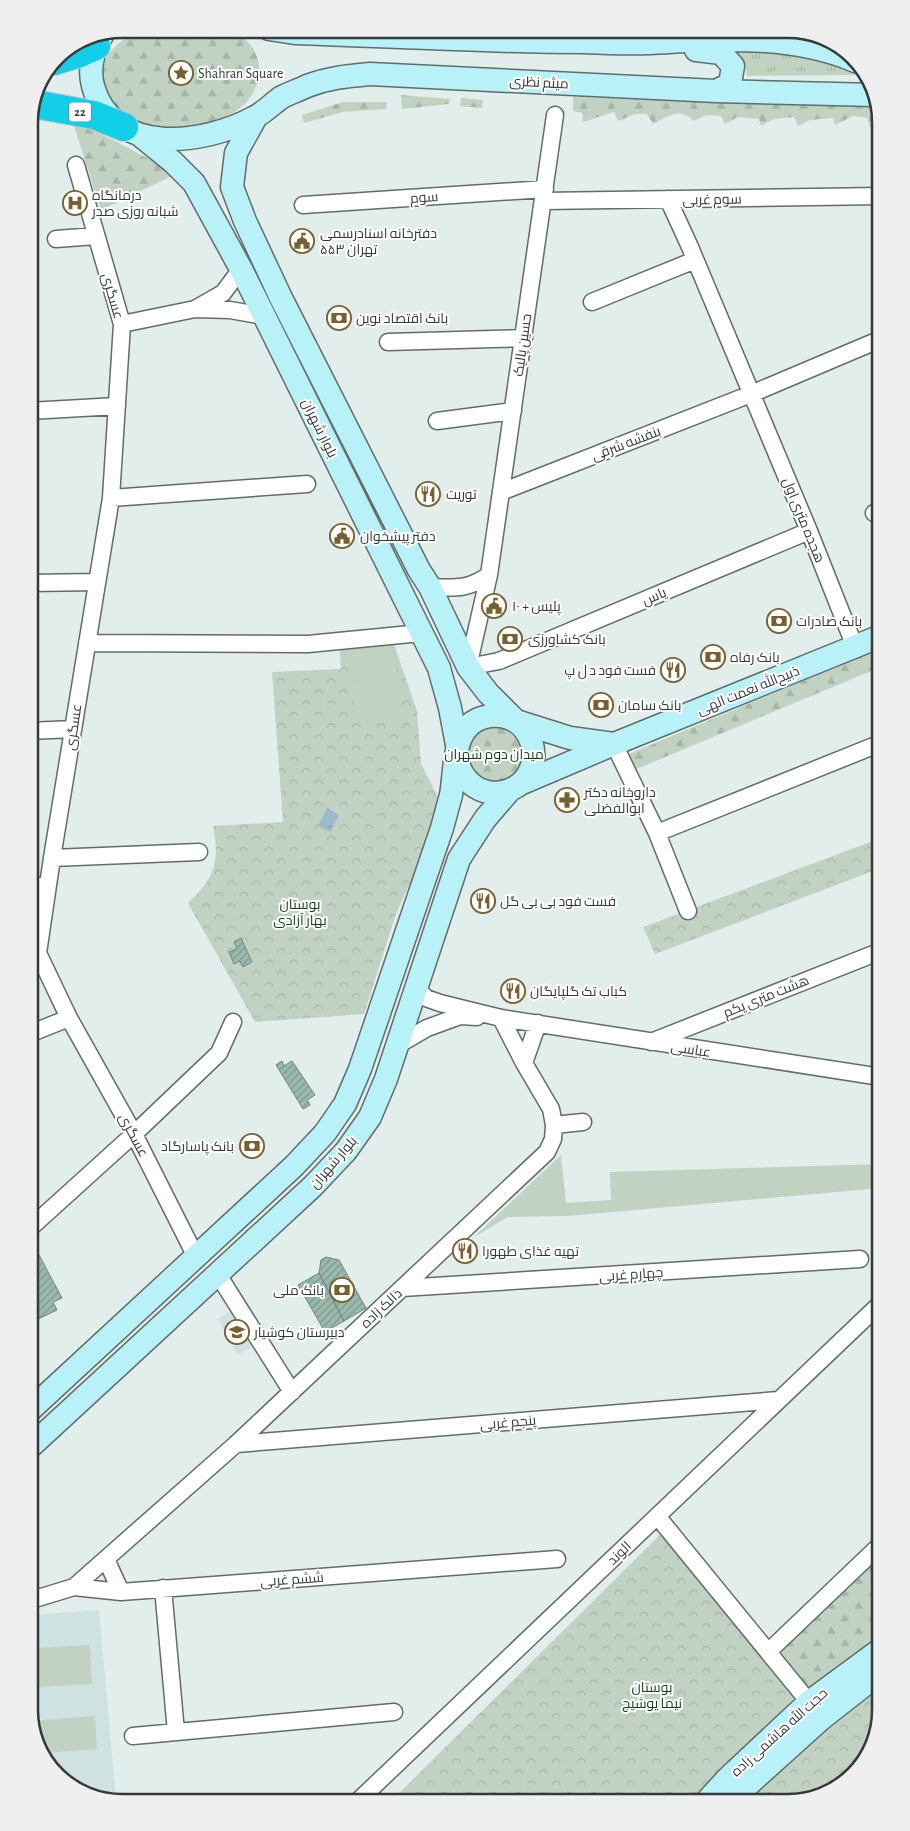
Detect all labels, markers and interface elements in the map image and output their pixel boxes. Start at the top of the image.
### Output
place icon: Shahran Square [168,60,194,86]
place label: Shahran Square [198,67,284,81]
street label: میثم نظری [509,74,569,94]
road number: 22 [69,102,91,121]
place label: درمانگاه شبانه روزی صدر [91,189,178,219]
hospital icon: درمانگاه شبانه روزی صدر [62,190,88,216]
street label: سوم [409,190,439,208]
street label: سوم غربی [682,192,742,210]
place label: دفترخانه اسنادرسمی ۵۵۳ تهران [320,227,437,257]
public building icon: دفترخانه اسنادرسمی ۵۵۳ تهران [289,228,315,254]
street label: عسگری [99,272,125,321]
bank icon: بانک اقتصاد نوین [326,305,352,331]
place label: بانک اقتصاد نوین [356,312,448,326]
street label: حسین پالیک [512,313,536,378]
street label: بلوار شهران [299,397,339,460]
street label: بنفشه شرقی [590,424,663,464]
street label: هجده متری اول [779,476,827,565]
restaurant icon: توریت [415,481,441,507]
place label: توریت [446,488,477,502]
public building icon: دفتر پیشخوان [329,523,355,549]
place label: دفتر پیشخوان [360,530,435,546]
street label: یاس [640,586,669,608]
public building icon: پلیس + ۱۰ [481,593,507,619]
place label: پلیس + ۱۰ [512,600,561,616]
bank icon: بانک صادرات [766,608,792,634]
place label: بانک صادرات [796,615,862,629]
bank icon: بانک کشاورزی [497,626,523,652]
place label: بانک کشاورزی [528,633,606,647]
bank icon: بانک رفاه [700,644,726,670]
place label: بانک رفاه [730,651,780,665]
restaurant icon: فست فود د ل پ [660,657,686,683]
street label: ذبیح‌الله نعمت الهی [694,661,802,719]
place label: فست فود د ل پ [564,664,656,680]
bank icon: بانک سامان [588,692,614,718]
place label: بانک سامان [618,699,682,713]
street label: عسگری [63,703,85,751]
park label: میدان دوم شهران [444,748,544,764]
place label: داروخانه دکتر ابوالفضلی [583,786,656,816]
pharmacy icon: داروخانه دکتر ابوالفضلی [554,787,580,813]
restaurant icon: فست فود بی بی گل [470,888,496,914]
place label: فست فود بی بی گل [500,895,616,909]
park label: بوستان بهار آزادی [273,898,327,928]
street label: هشت متری یکم [721,973,812,1022]
restaurant icon: کباب تک گلپایگان [500,978,526,1004]
place label: کباب تک گلپایگان [530,985,627,1001]
street label: عباسی [670,1040,712,1060]
street label: عسگری [116,1111,150,1159]
bank icon: بانک پاسارگاد [239,1133,265,1159]
street label: بلوار شهران [307,1134,360,1191]
place label: بانک پاسارگاد [161,1140,234,1156]
restaurant icon: تهیه غذای طهورا [452,1238,478,1264]
place label: تهیه غذای طهورا [482,1245,579,1259]
street label: چهارم غربی [598,1266,664,1286]
bank icon: بانک ملی [329,1277,355,1303]
place label: بانک ملی [273,1284,324,1298]
street label: ذالک زاده [358,1286,405,1331]
school or university icon: دبیرستان کوشیار [224,1319,250,1345]
place label: دبیرستان کوشیار [253,1326,345,1340]
street label: پنجم غربی [479,1414,537,1434]
street label: الوند [605,1539,634,1568]
street label: ششم غربی [260,1571,325,1591]
park label: بوستان نیما یوشیج [622,1681,682,1712]
street label: حجت الله هاشمی زاده [727,1684,830,1779]

